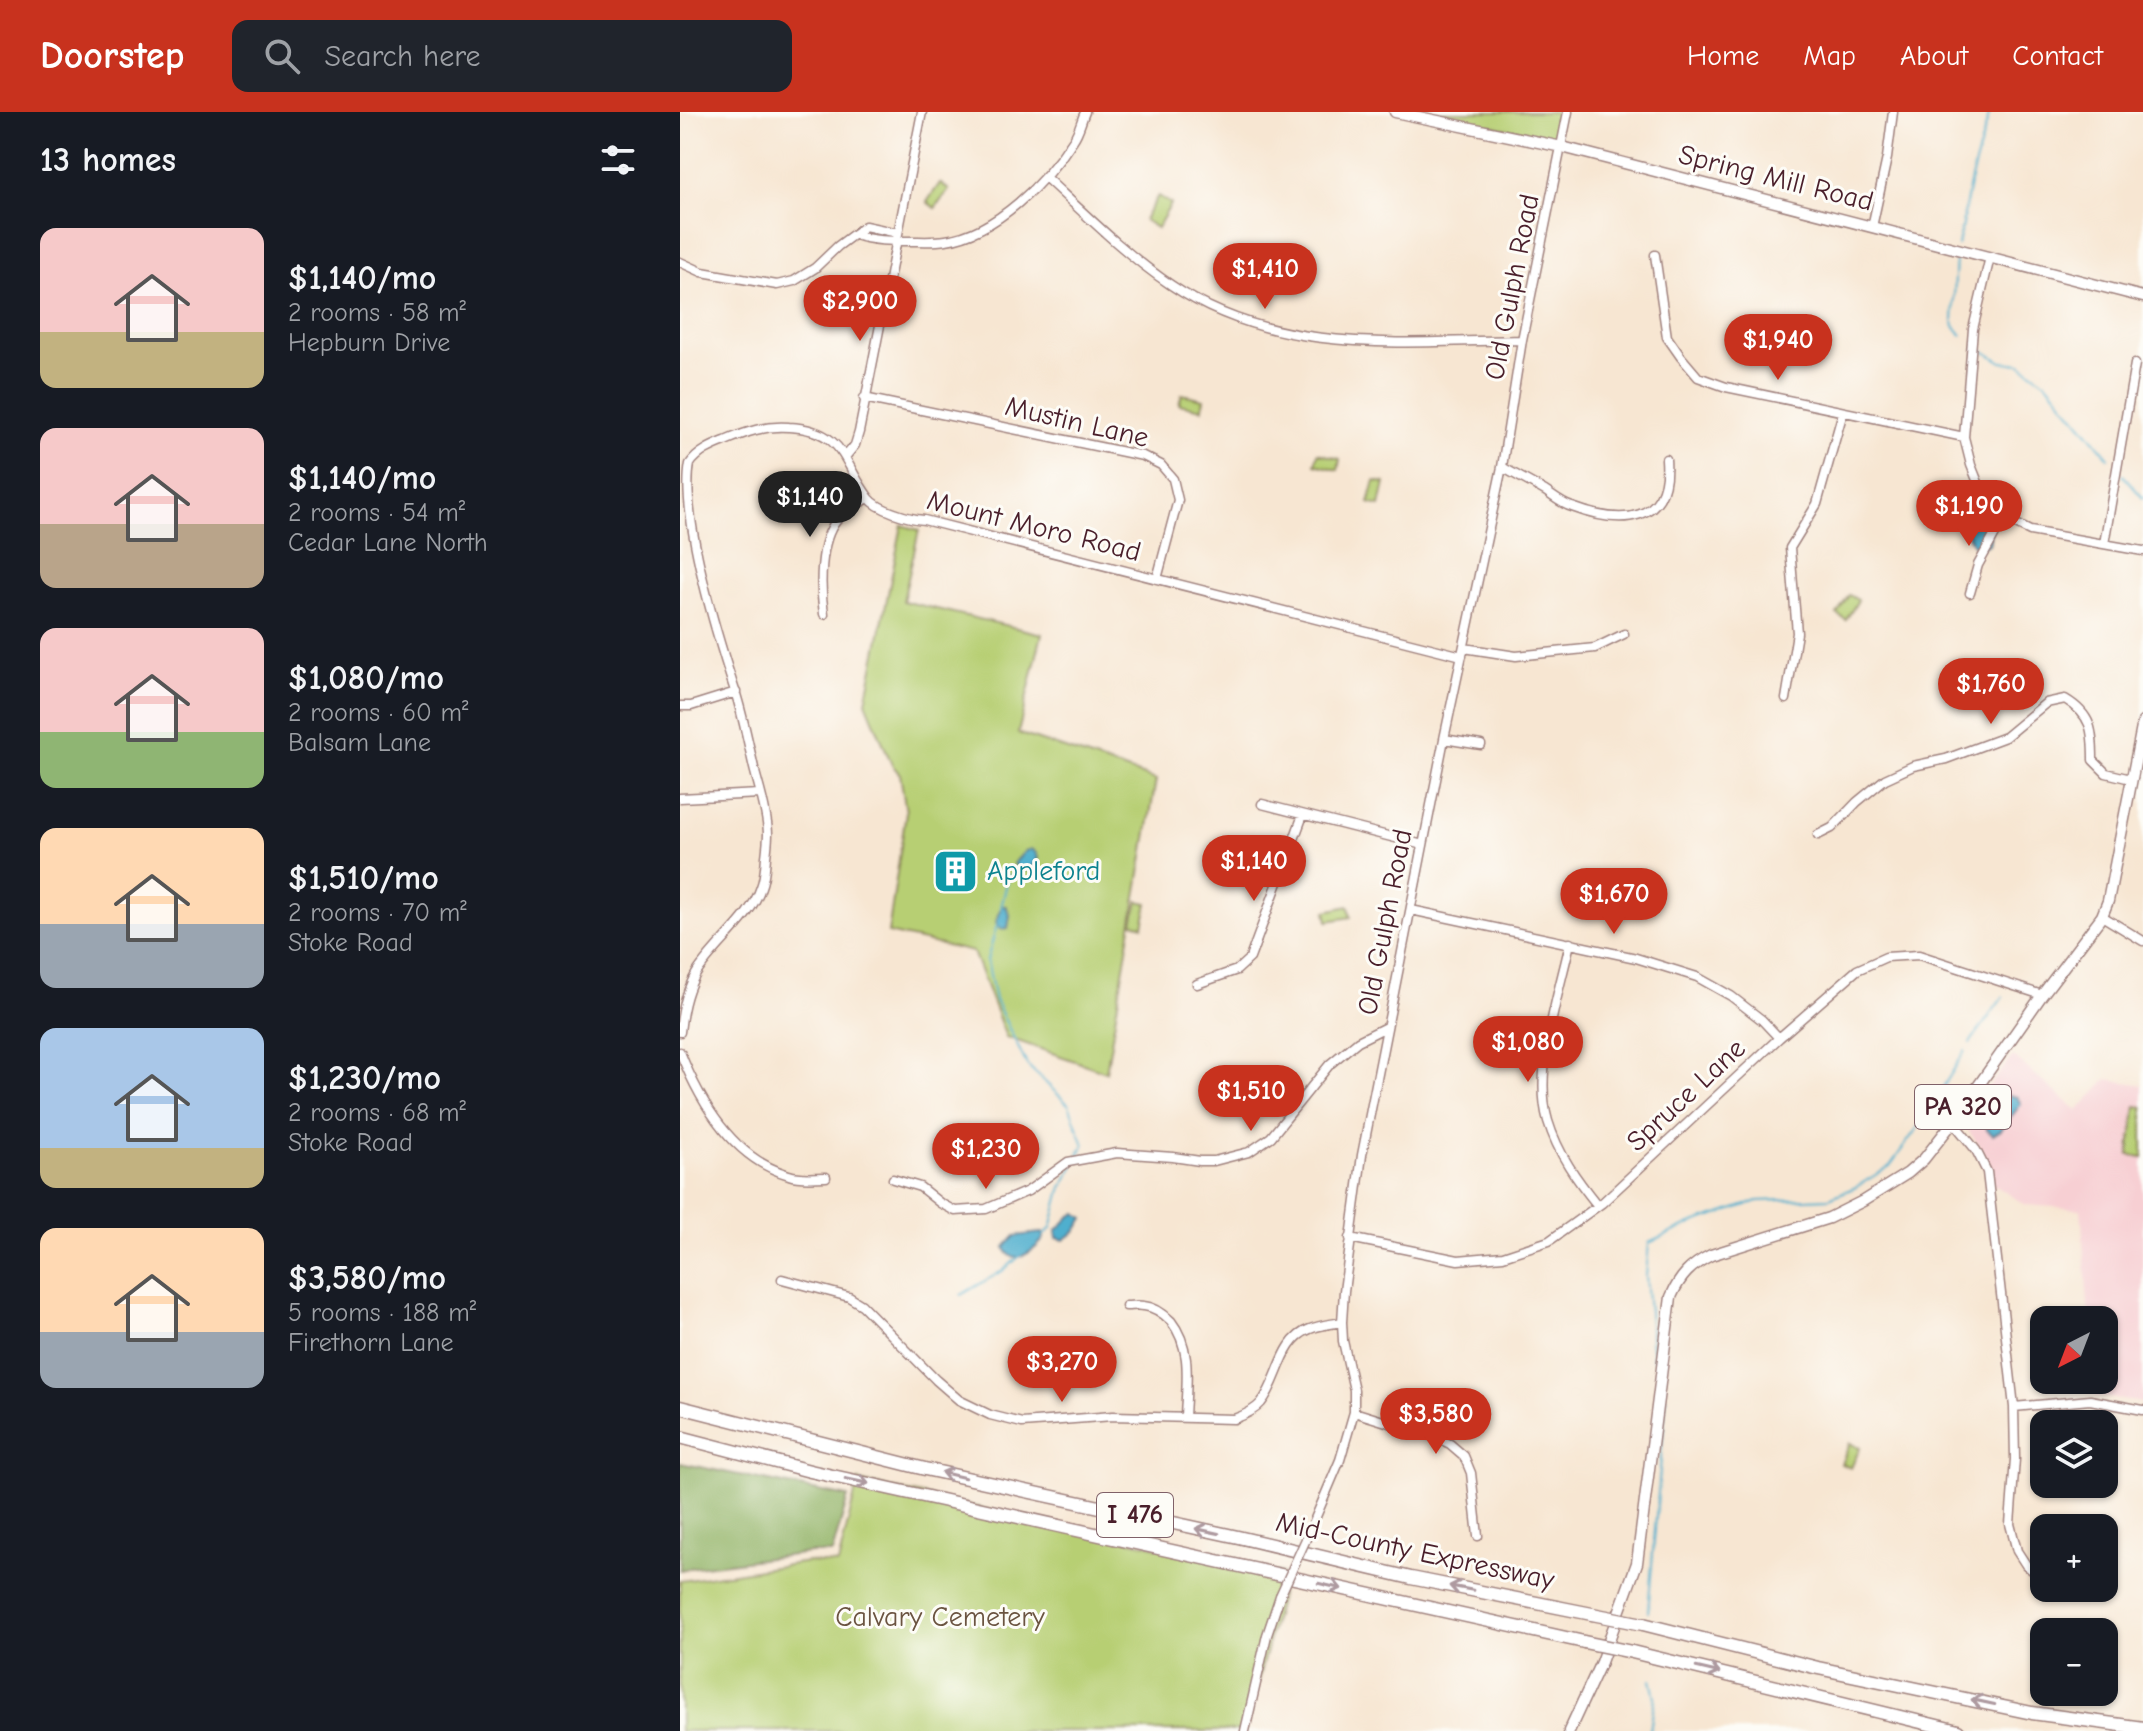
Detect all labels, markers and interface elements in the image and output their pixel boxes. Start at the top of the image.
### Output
search box [232,20,792,92]
text: Doorstep [40,34,184,78]
icon: search [260,34,304,78]
text: Search here [324,39,481,74]
text: Home [1687,40,1759,72]
text: Map [1803,40,1856,72]
text: About [1900,40,1968,72]
text: Contact [2012,40,2103,72]
icon: filters [596,138,640,182]
street label: Spring Mill Road [1675,138,1877,218]
text: 13 homes [40,140,176,180]
street label: Old Gulph Road [1478,191,1546,383]
pin: $1,410 [1200,243,1330,311]
text: $1,410 [1231,254,1299,284]
text: $1,140/mo [288,258,436,298]
icon: home [104,260,200,356]
pin: $2,900 [795,275,925,343]
text: $2,900 [822,286,898,316]
text: 2 rooms · 58 m² [288,298,466,328]
pin: $1,940 [1713,314,1843,382]
text: $1,940 [1742,325,1814,355]
text: Hepburn Drive [288,328,450,358]
street label: Mustin Lane [1002,390,1152,454]
text: $1,140/mo [288,458,436,498]
icon: home [104,460,200,556]
pin: $1,140 [745,471,875,539]
pin: $1,190 [1904,480,2034,548]
text: $1,140 [776,482,844,512]
street label: Mount Moro Road [924,484,1144,568]
text: $1,190 [1934,491,2004,521]
text: 2 rooms · 54 m² [288,498,465,528]
text: Cedar Lane North [288,528,488,558]
text: $1,080/mo [288,658,444,698]
pin: $1,760 [1926,658,2056,726]
icon: home [104,660,200,756]
text: $1,760 [1956,669,2026,699]
text: 2 rooms · 60 m² [288,698,469,728]
text: Balsam Lane [288,728,431,758]
street label: Old Gulph Road [1351,826,1419,1018]
pin: $1,140 [1189,835,1319,903]
text: $1,140 [1220,846,1288,876]
building icon: Appleford [932,847,980,895]
place label: Appleford [987,855,1100,887]
text: $1,510/mo [288,858,439,898]
icon: home [104,860,200,956]
pin: $1,670 [1549,868,1679,936]
text: $1,670 [1578,879,1650,909]
text: 2 rooms · 70 m² [288,898,467,928]
text: Stoke Road [288,928,413,958]
pin: $1,080 [1463,1016,1593,1084]
text: $1,080 [1491,1027,1565,1057]
street label: Spruce Lane [1620,1032,1752,1158]
text: $1,230/mo [288,1058,441,1098]
icon: home [104,1060,200,1156]
pin: $1,510 [1186,1065,1316,1133]
text: $1,510 [1216,1076,1286,1106]
road number: PA 320 [1915,1085,2011,1129]
text: 2 rooms · 68 m² [288,1098,466,1128]
pin: $1,230 [921,1123,1051,1191]
text: Stoke Road [288,1128,413,1158]
text: $1,230 [950,1134,1022,1164]
text: $3,580/mo [288,1258,446,1298]
icon: home [104,1260,200,1356]
text: 5 rooms · 188 m² [288,1298,476,1328]
north arrow [2030,1306,2118,1394]
map controls [2030,1306,2118,1706]
text: Firethorn Lane [288,1328,454,1358]
pin: $3,270 [997,1336,1127,1404]
text: $3,270 [1026,1347,1098,1377]
pin: $3,580 [1371,1388,1501,1456]
text: $3,580 [1398,1399,1474,1429]
button: layers [2030,1410,2118,1498]
one-way arrow [941,1467,966,1482]
one-way arrow [844,1474,870,1489]
road number: I 476 [1097,1493,1173,1537]
street label: Mid-County Expressway [1273,1506,1558,1596]
button: + [2030,1514,2118,1602]
one-way arrow [1195,1522,1220,1537]
one-way arrow [1316,1579,1342,1594]
one-way arrow [1449,1579,1474,1594]
park label: Calvary Cemetery [835,1601,1045,1633]
button: − [2030,1618,2118,1706]
one-way arrow [1694,1664,1720,1679]
one-way arrow [1971,1694,1996,1709]

